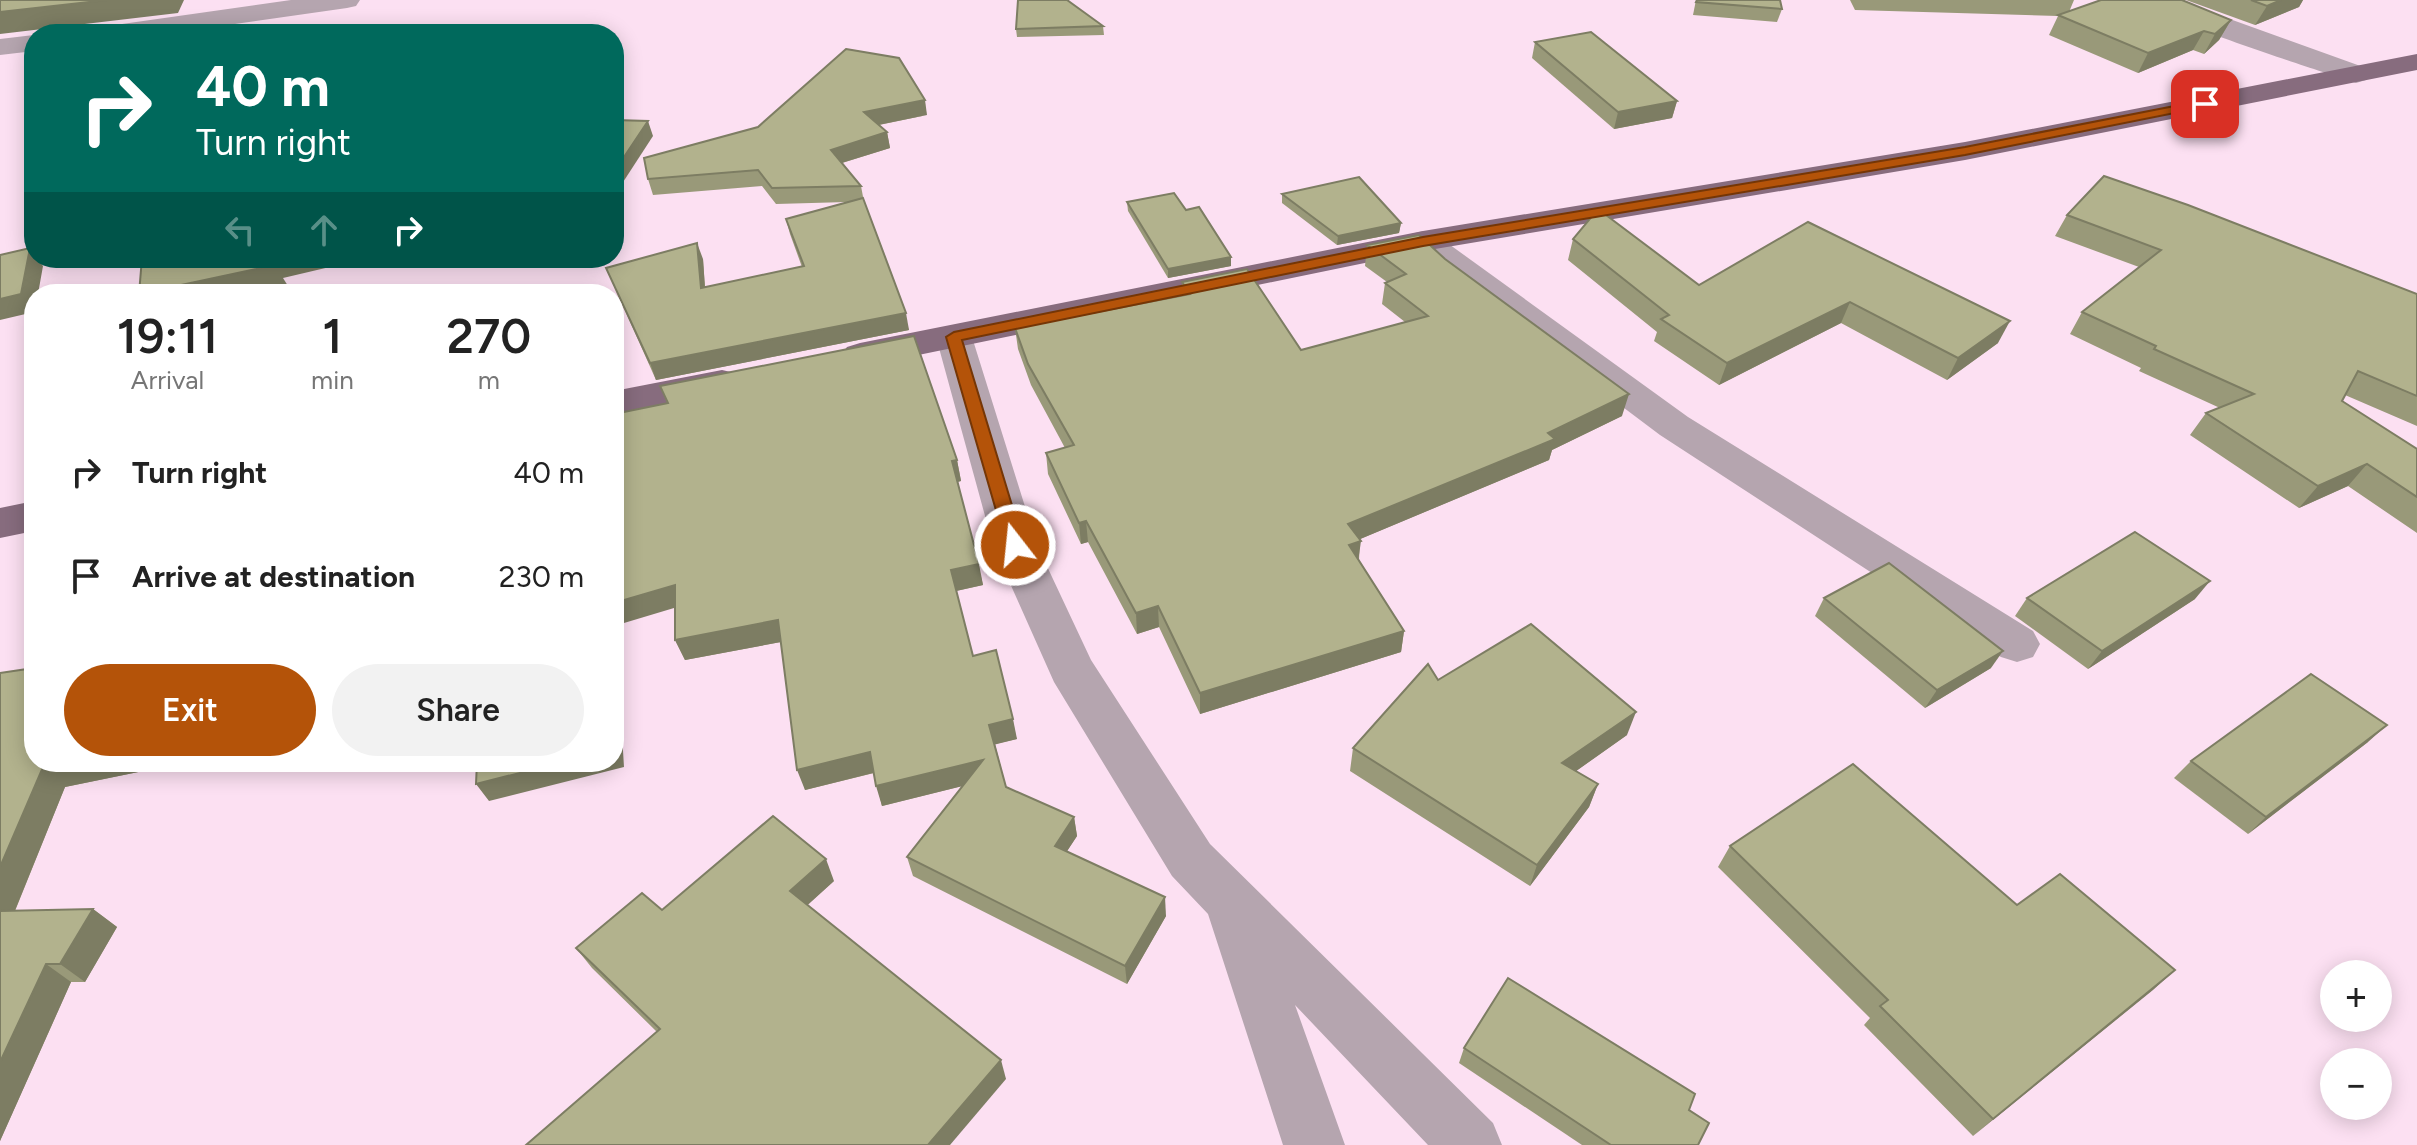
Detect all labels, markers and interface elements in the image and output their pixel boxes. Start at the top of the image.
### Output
text: 40 m [196,53,330,120]
icon: right [64,56,168,160]
pin [2171,70,2239,138]
icon: arrive [2183,82,2227,126]
text: Turn right [196,121,351,164]
icon: left [218,208,262,252]
icon: ahead [302,208,346,252]
icon: right [386,208,430,252]
text: 19:11 [117,307,218,365]
text: 1 [322,307,342,365]
text: 270 [447,307,531,365]
text: Arrival [131,364,204,396]
text: min [311,364,354,396]
text: m [478,364,500,396]
icon: right [64,450,108,494]
text: Turn right [132,454,267,491]
text: 40 m [513,454,584,491]
position arrow [973,503,1057,587]
icon: arrive [64,554,108,598]
text: Arrive at destination [132,558,415,595]
text: 230 m [499,558,584,595]
button: Exit [64,664,316,756]
button: Share [332,664,584,756]
map controls [2320,960,2392,1120]
button: + [2320,960,2392,1032]
button: − [2320,1048,2392,1120]

